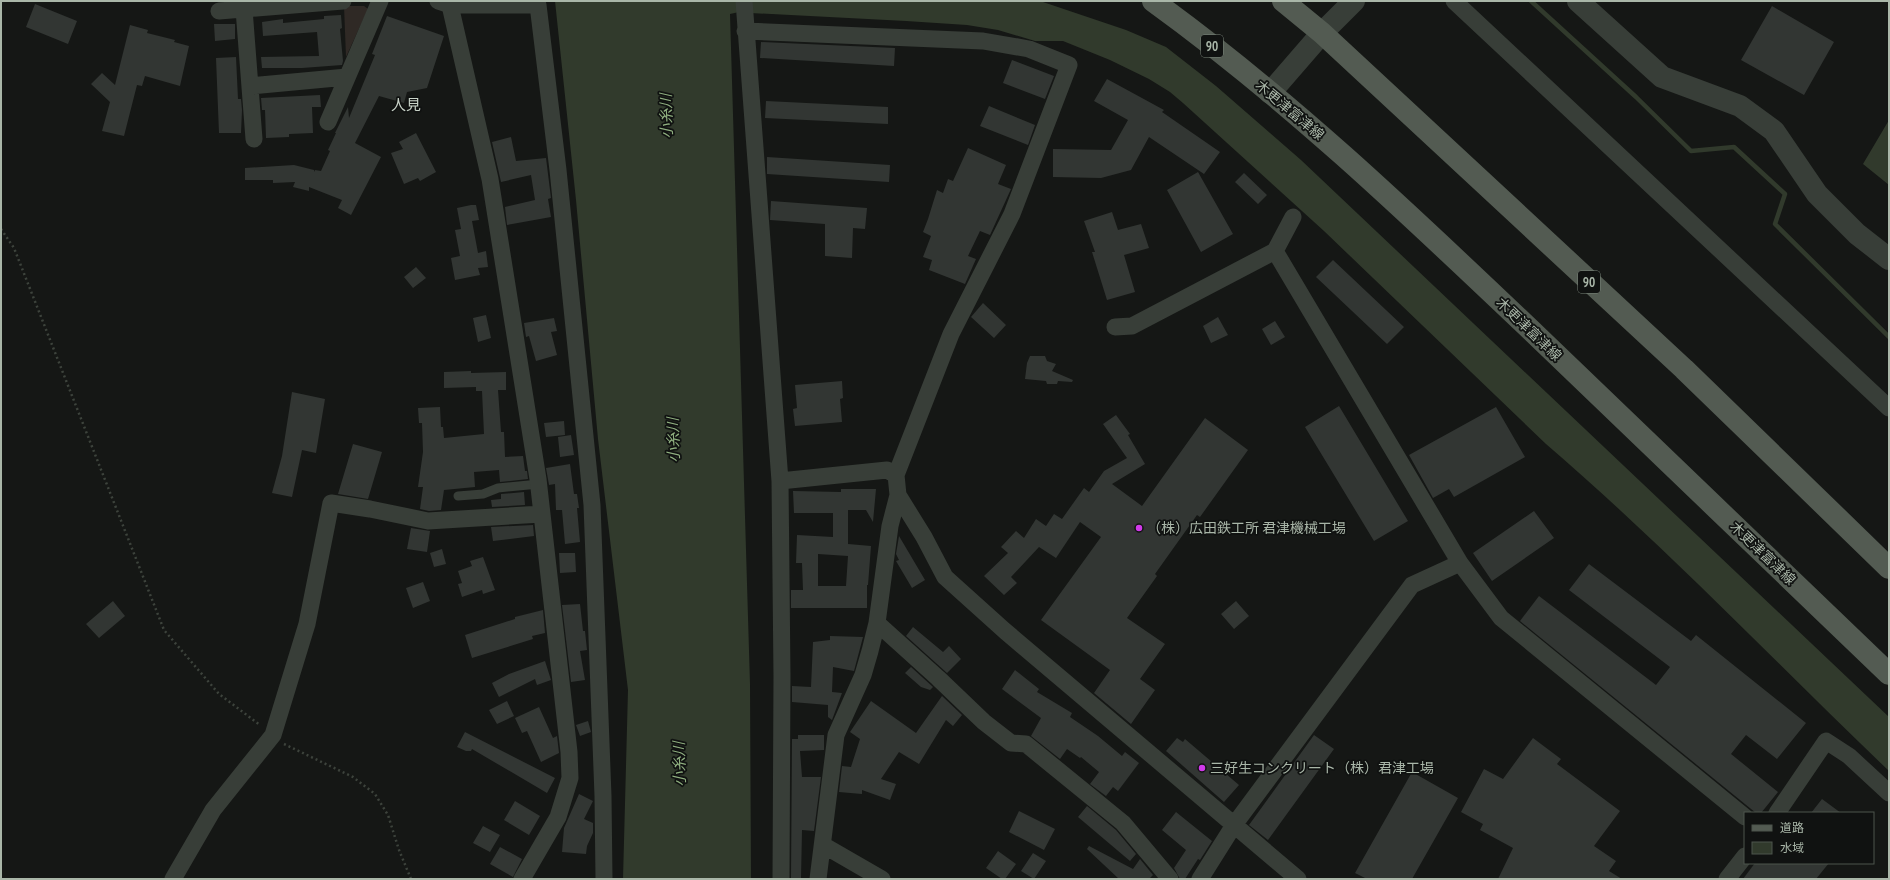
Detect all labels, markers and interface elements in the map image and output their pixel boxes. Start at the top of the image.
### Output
road number: 90 [1201,35,1223,57]
street label: 木更津富津線 [1252,76,1328,144]
water label: 小糸川 [656,91,676,139]
district label: 人見 [391,95,421,114]
road number: 90 [1578,271,1600,293]
street label: 木更津富津線 [1493,293,1565,365]
water label: 小糸川 [663,415,683,463]
street label: 木更津富津線 [1727,517,1799,589]
place label: （株）広田鉄工所 君津機械工場 [1147,519,1346,537]
marker: （株）広田鉄工所 君津機械工場 [1134,523,1144,533]
water label: 小糸川 [669,739,689,787]
place label: 三好生コンクリート（株）君津工場 [1210,759,1434,777]
marker: 三好生コンクリート（株）君津工場 [1197,763,1207,773]
legend [1744,812,1874,864]
text: 道路 [1780,820,1804,835]
text: 水域 [1780,840,1804,855]

